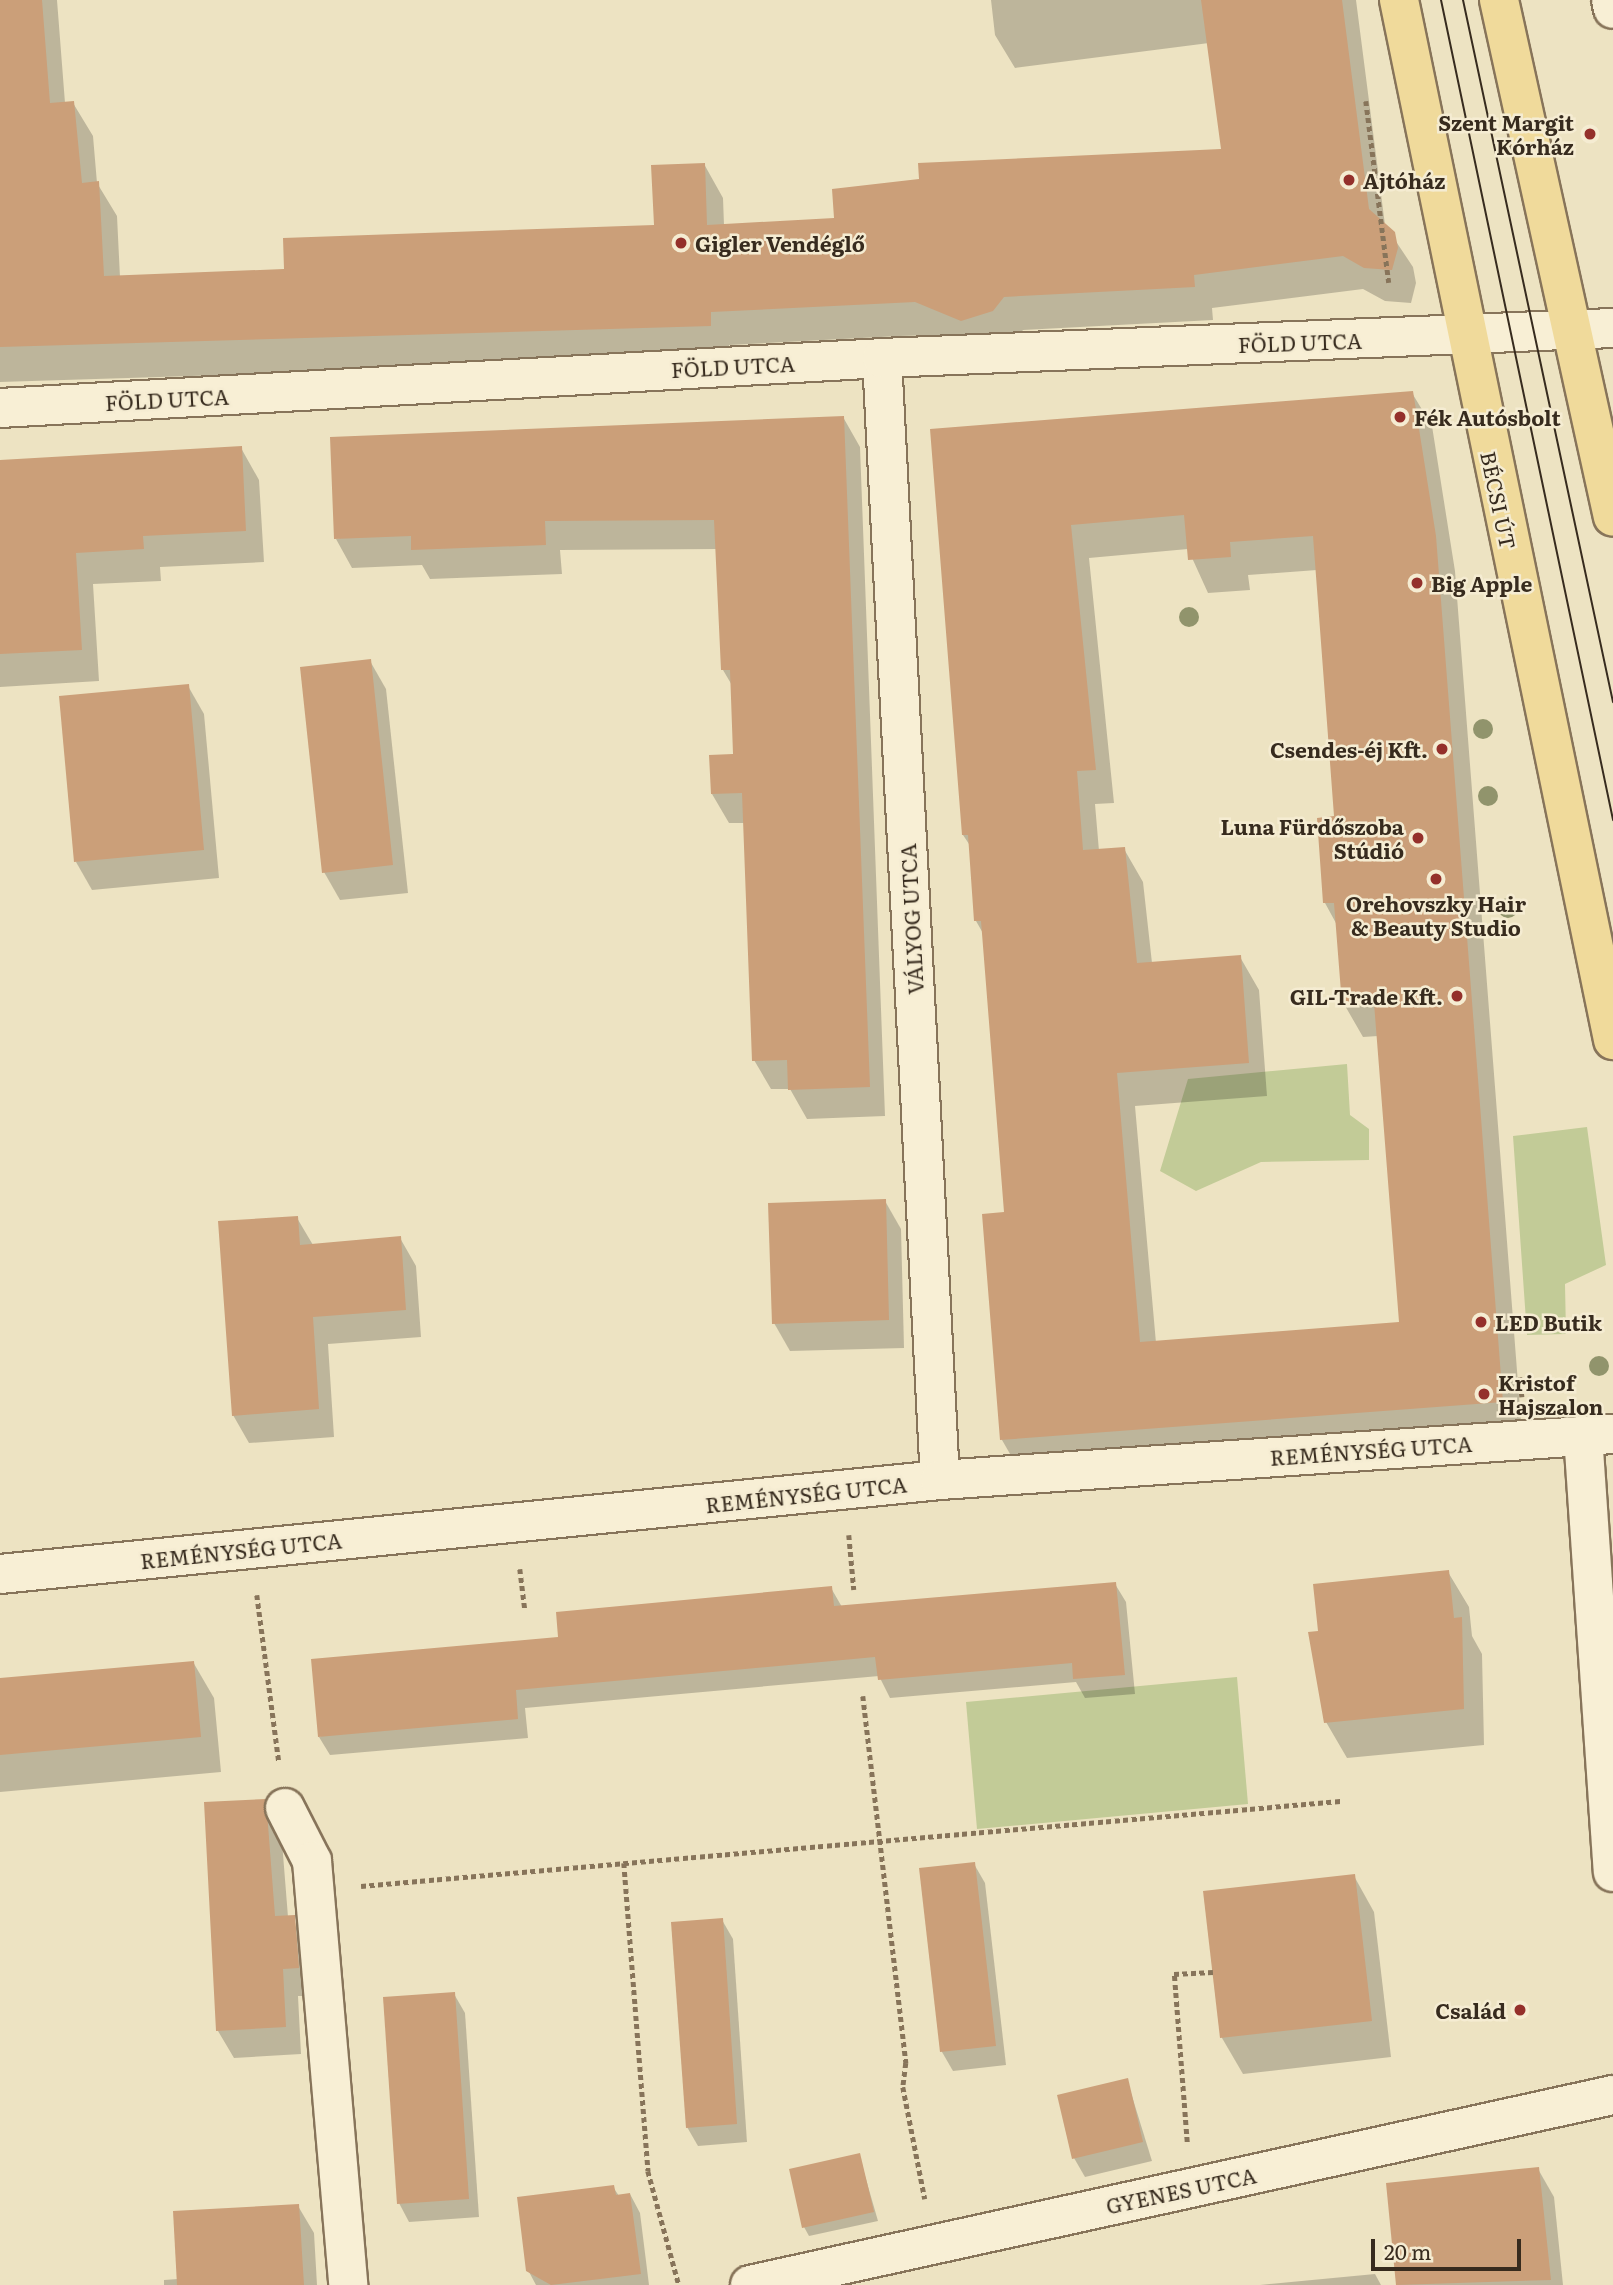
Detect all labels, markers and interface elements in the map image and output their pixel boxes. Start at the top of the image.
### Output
place label: Szent Margit Kórház [1438,109,1574,159]
marker: Szent Margit Kórház [1580,124,1600,144]
place label: Ajtóház [1363,167,1446,193]
marker: Ajtóház [1341,172,1357,188]
place label: Gigler Vendéglő [695,230,865,256]
marker: Gigler Vendéglő [673,235,689,251]
street label: FÖLD UTCA [1237,327,1363,357]
street label: FÖLD UTCA [670,350,796,382]
street label: FÖLD UTCA [104,383,230,415]
place label: Fék Autósbolt [1414,404,1561,430]
marker: Fék Autósbolt [1392,409,1408,425]
street label: BÉCSI ÚT [1476,449,1522,551]
place label: Big Apple [1431,570,1532,596]
marker: Big Apple [1409,575,1425,591]
place label: Csendes-éj Kft. [1270,736,1428,762]
marker: Csendes-éj Kft. [1434,741,1450,757]
place label: Luna Fürdőszoba Stúdió [1221,813,1404,863]
marker: Luna Fürdőszoba Stúdió [1410,830,1426,846]
street label: VÁLYOG UTCA [894,843,928,995]
marker: Orehovszky Hair & Beauty Studio [1428,871,1444,887]
place label: Orehovszky Hair & Beauty Studio [1346,890,1526,940]
place label: GIL-Trade Kft. [1290,983,1443,1009]
marker: GIL-Trade Kft. [1449,988,1465,1004]
place label: LED Butik [1495,1309,1602,1335]
marker: LED Butik [1473,1314,1489,1330]
place label: Kristof Hajszalon [1498,1369,1603,1419]
marker: Kristof Hajszalon [1476,1386,1492,1402]
street label: REMÉNYSÉG UTCA [1269,1430,1473,1470]
street label: REMÉNYSÉG UTCA [704,1471,908,1517]
street label: REMÉNYSÉG UTCA [139,1527,343,1573]
place label: Család [1435,1997,1506,2023]
marker: Család [1512,2002,1528,2018]
street label: GYENES UTCA [1104,2162,1258,2218]
scale bar [1375,2226,1526,2270]
text: 20 m [1384,2235,1431,2266]

